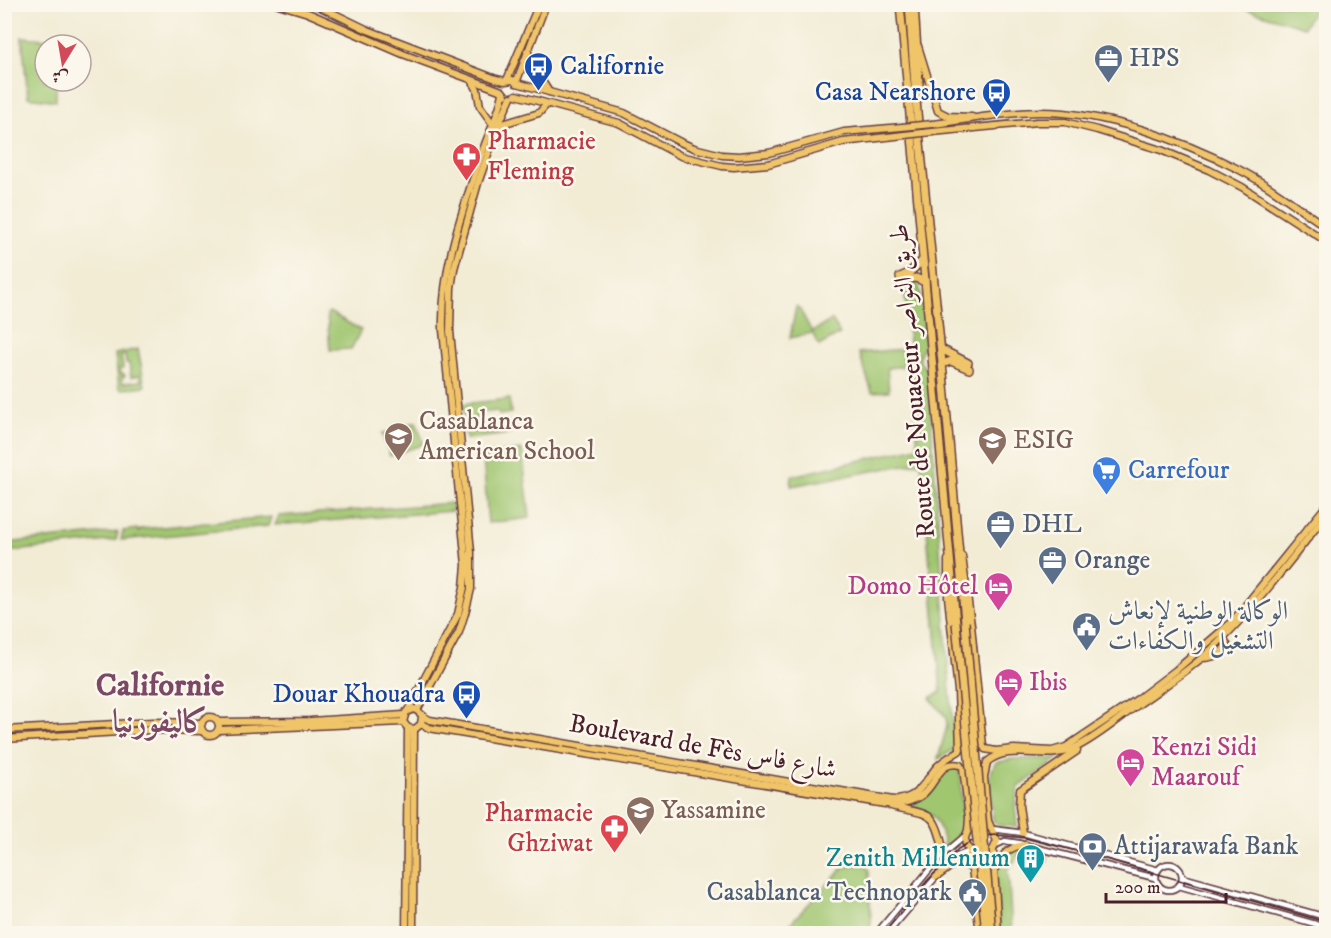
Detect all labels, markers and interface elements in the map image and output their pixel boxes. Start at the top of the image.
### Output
north arrow [33,33,93,93]
office icon: HPS [1092,42,1124,84]
place label: HPS [1129,42,1180,75]
bus stop icon: Californie [523,50,555,92]
place label: Californie [560,50,664,83]
text: ش [51,65,70,88]
place label: Casa Nearshore [815,76,976,109]
bus stop icon: Casa Nearshore [981,76,1013,118]
place label: Pharmacie Fleming [487,125,596,188]
pharmacy icon: Pharmacie Fleming [450,140,482,182]
street label: Route de Nouaceur طريق النواصر [883,222,943,540]
place label: Casablanca American School [419,405,595,468]
school or university icon: Casablanca American School [382,420,414,462]
school or university icon: ESIG [976,424,1008,466]
place label: ESIG [1013,424,1074,457]
supermarket icon: Carrefour [1091,454,1123,496]
place label: Carrefour [1128,454,1230,487]
office icon: DHL [985,508,1017,550]
place label: DHL [1022,508,1082,541]
office icon: Orange [1037,544,1069,586]
place label: Orange [1074,544,1150,577]
place label: Domo Hôtel [847,570,978,603]
hotel icon: Domo Hôtel [983,570,1015,612]
place label: الوكالة الوطنية لإنعاش التشغيل والكفاءات [1108,595,1288,658]
public building icon: الوكالة الوطنية لإنعاش التشغيل والكفاءات [1071,610,1103,652]
district label: Californie كاليفورنيا [96,666,224,743]
hotel icon: Ibis [992,666,1024,708]
place label: Ibis [1029,666,1067,699]
place label: Douar Khouadra [272,678,445,711]
bus stop icon: Douar Khouadra [450,678,482,720]
street label: Boulevard de Fès شارع فاس [566,707,839,791]
place label: Kenzi Sidi Maarouf [1151,731,1257,794]
hotel icon: Kenzi Sidi Maarouf [1114,746,1146,788]
school or university icon: Yassamine [624,794,656,836]
place label: Yassamine [661,794,766,827]
place label: Pharmacie Ghziwat [484,797,593,860]
pharmacy icon: Pharmacie Ghziwat [598,812,630,854]
bank icon: Attijarawafa Bank [1077,830,1109,872]
place label: Attijarawafa Bank [1114,830,1298,863]
place label: Zenith Millenium [826,842,1010,875]
building icon: Zenith Millenium [1015,842,1047,884]
scale bar [1106,866,1226,904]
place label: Casablanca Technopark [706,876,952,909]
public building icon: Casablanca Technopark [957,876,989,918]
text: 200 m [1115,877,1161,899]

